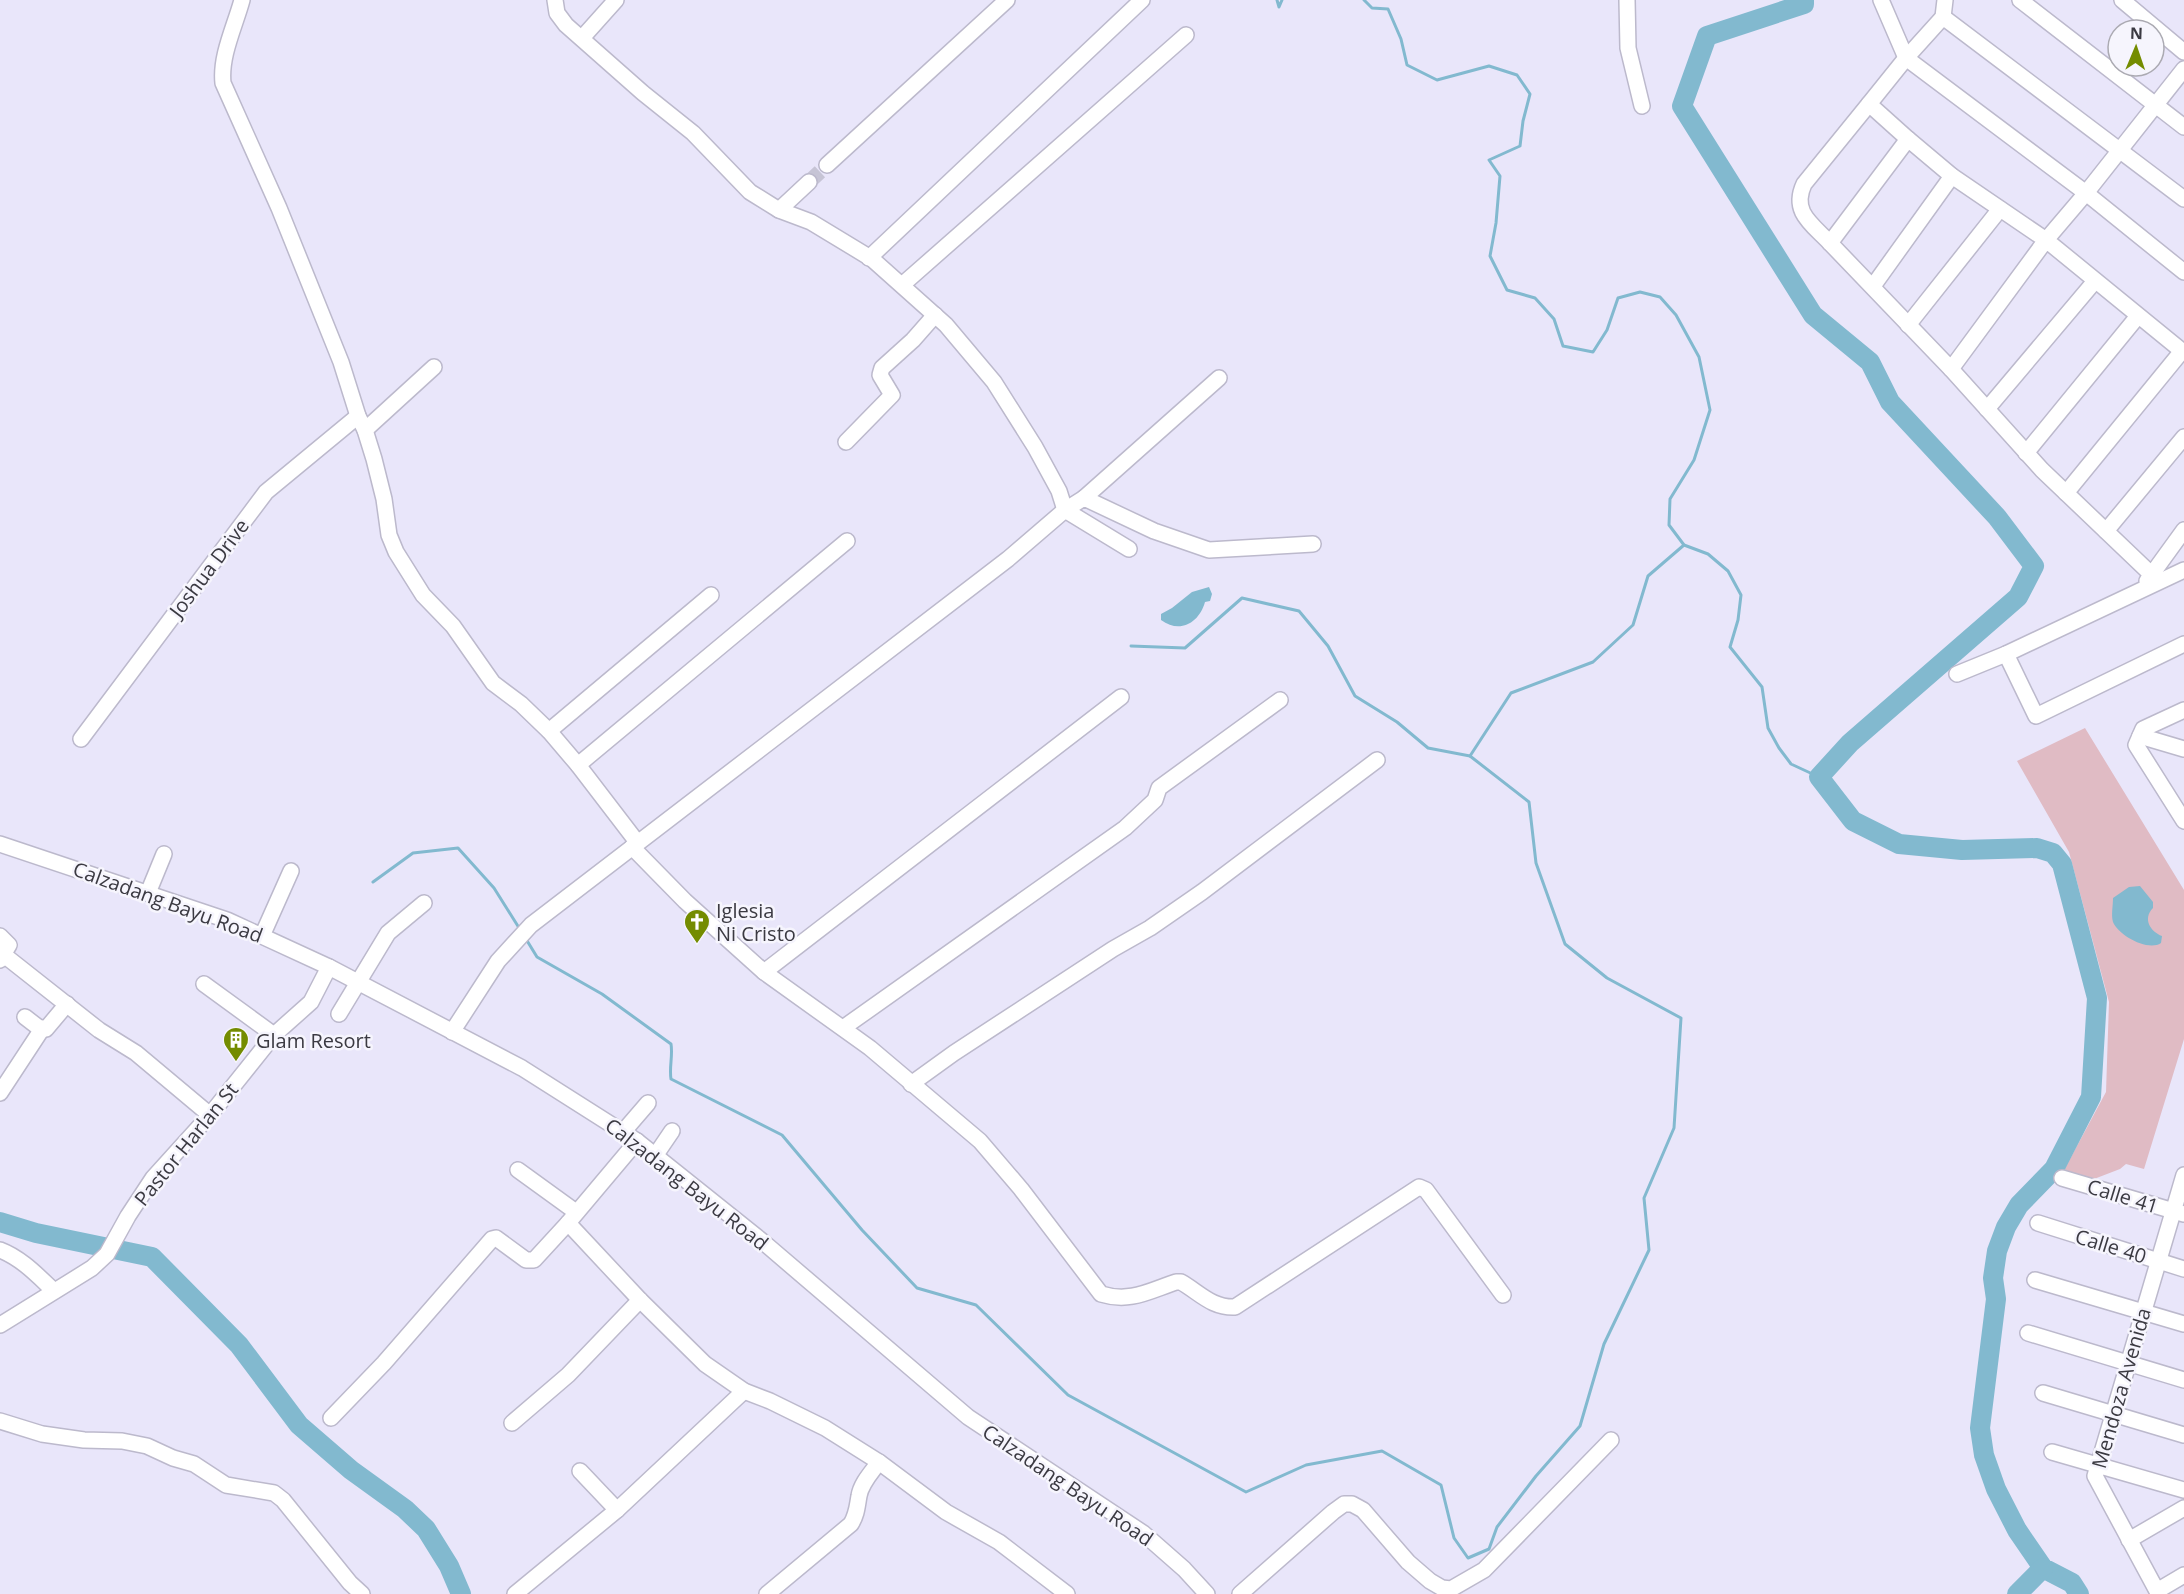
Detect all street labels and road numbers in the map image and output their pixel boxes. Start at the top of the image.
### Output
street label: Joshua Drive [162,513,255,624]
street label: Calzadang Bayu Road [69,855,267,949]
street label: Pastor Harlan St [128,1077,244,1211]
street label: Calzadang Bayu Road [600,1112,774,1256]
street label: Calle 41 [2084,1172,2162,1220]
street label: Calle 40 [2072,1222,2150,1270]
street label: Mendoza Avenida [2085,1305,2157,1471]
street label: Calzadang Bayu Road [977,1418,1159,1552]

